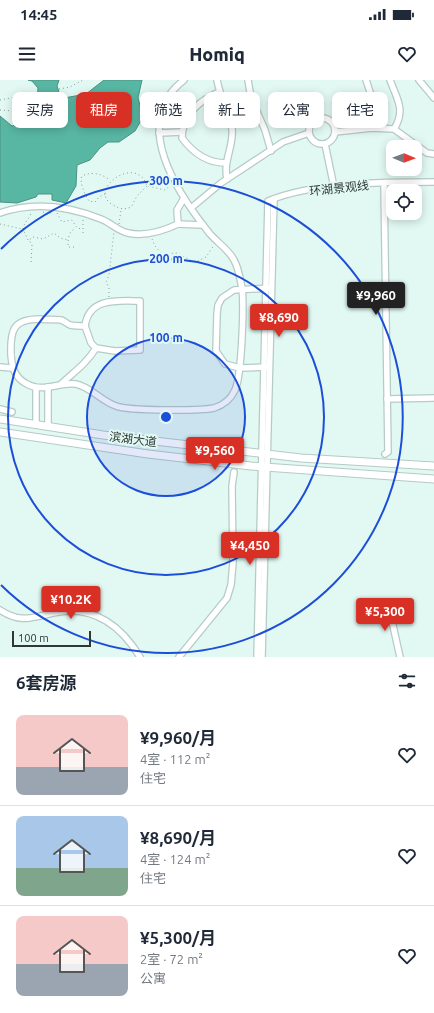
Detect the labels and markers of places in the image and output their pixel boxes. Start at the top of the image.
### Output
pin: ¥9,960 [343,282,409,316]
pin: ¥8,690 [246,304,312,338]
centre of rings [159,410,173,424]
pin: ¥9,560 [182,437,248,471]
pin: ¥4,450 [217,532,283,566]
pin: ¥10.2K [38,586,104,620]
pin: ¥5,300 [352,598,418,632]

